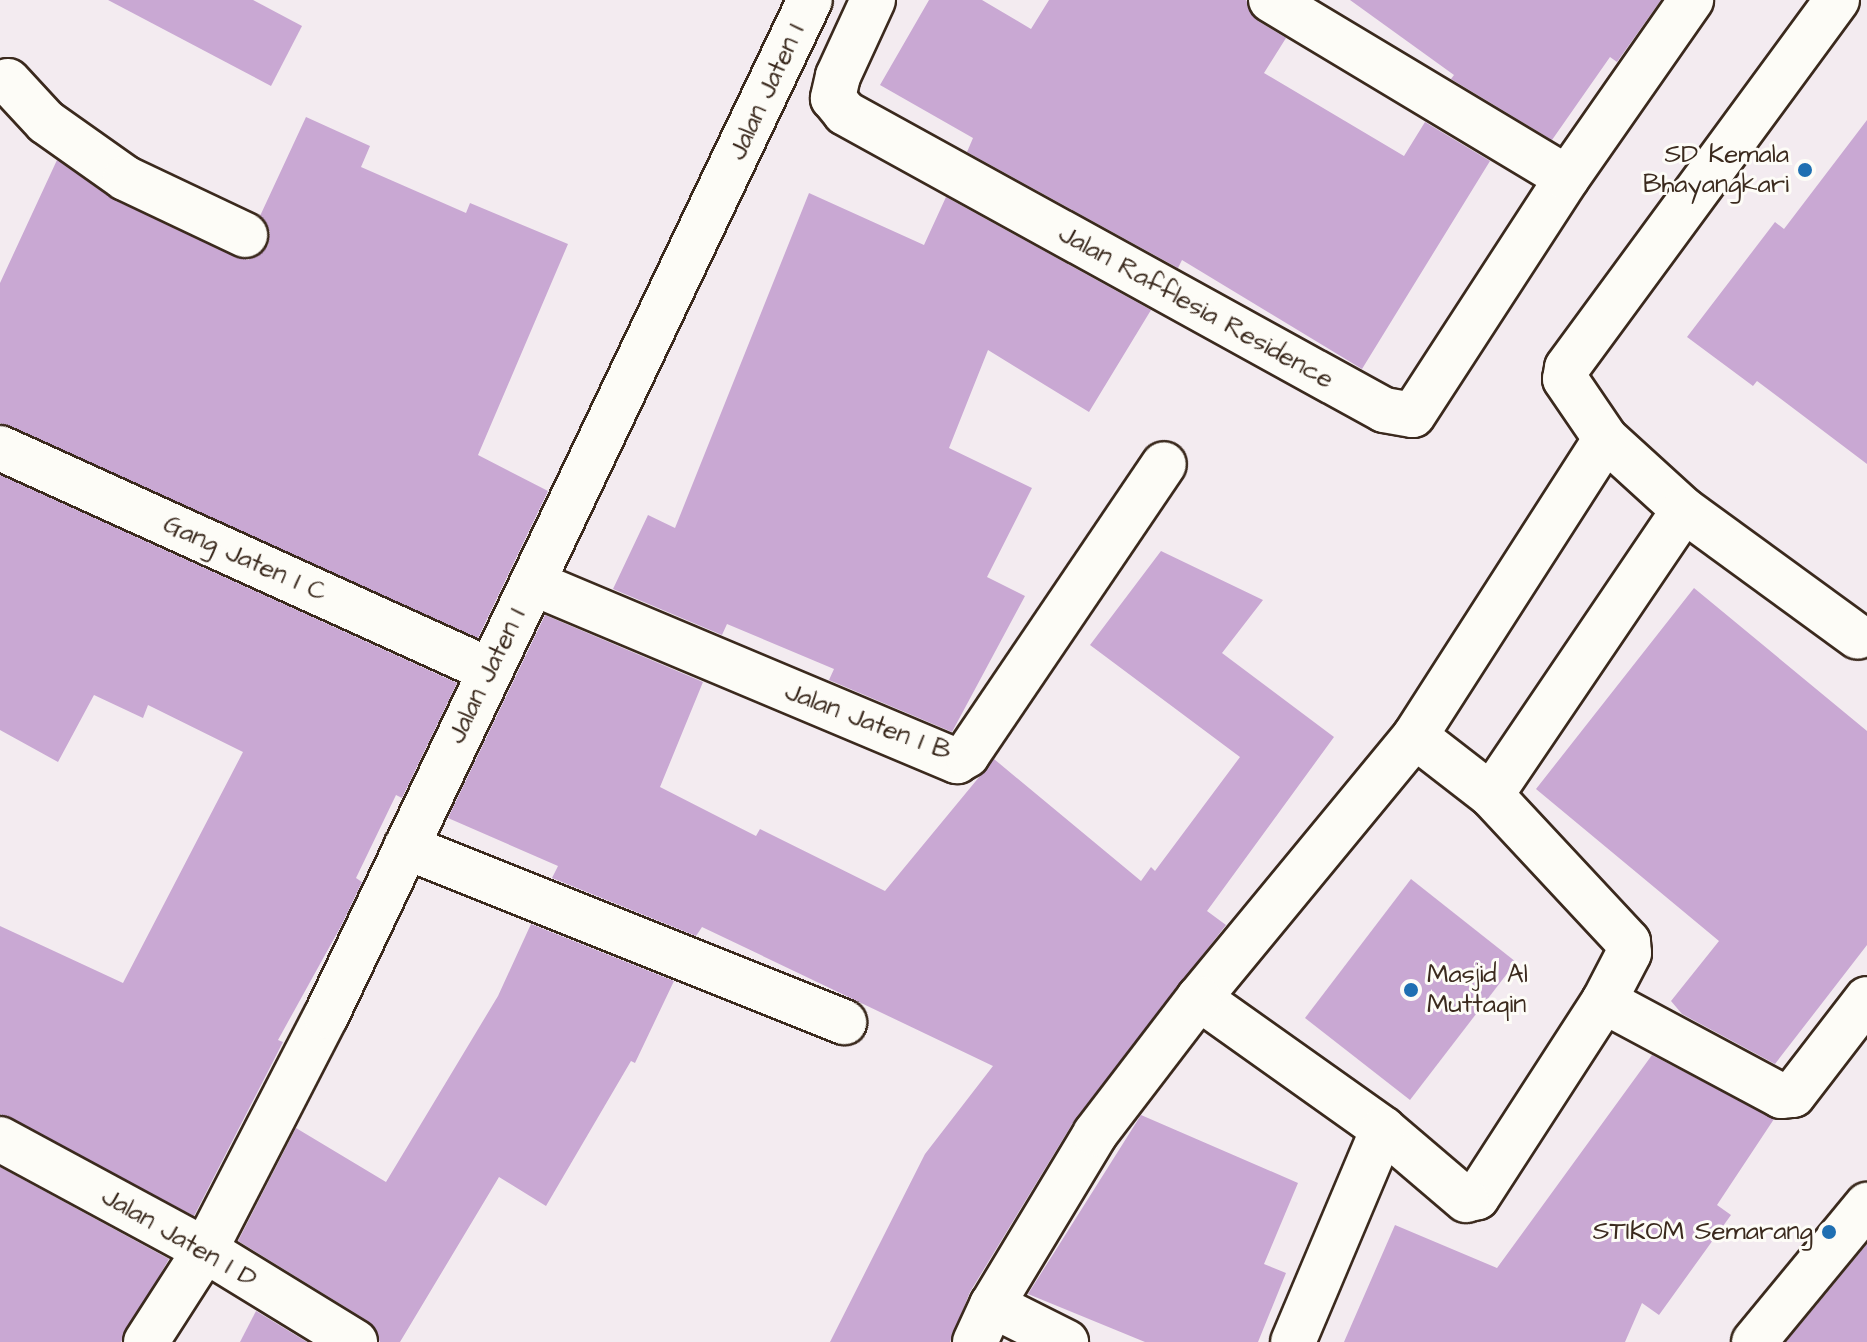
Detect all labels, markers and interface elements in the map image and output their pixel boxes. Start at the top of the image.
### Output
street label: Jalan Jaten I [722,19,812,165]
place label: SD Kemala Bhayangkari [1643,139,1789,200]
marker: SD Kemala Bhayangkari [1796,161,1814,179]
street label: Jalan Rafflesia Residence [1053,218,1339,396]
street label: Gang Jaten I C [158,509,332,609]
street label: Jalan Jaten I [441,603,533,749]
street label: Jalan Jaten I B [780,676,956,768]
place label: Masjid Al Muttaqin [1427,959,1528,1020]
marker: Masjid Al Muttaqin [1402,981,1420,999]
street label: Jalan Jaten I D [96,1181,262,1295]
place label: STIKOM Semarang [1593,1216,1813,1248]
marker: STIKOM Semarang [1820,1223,1838,1241]

